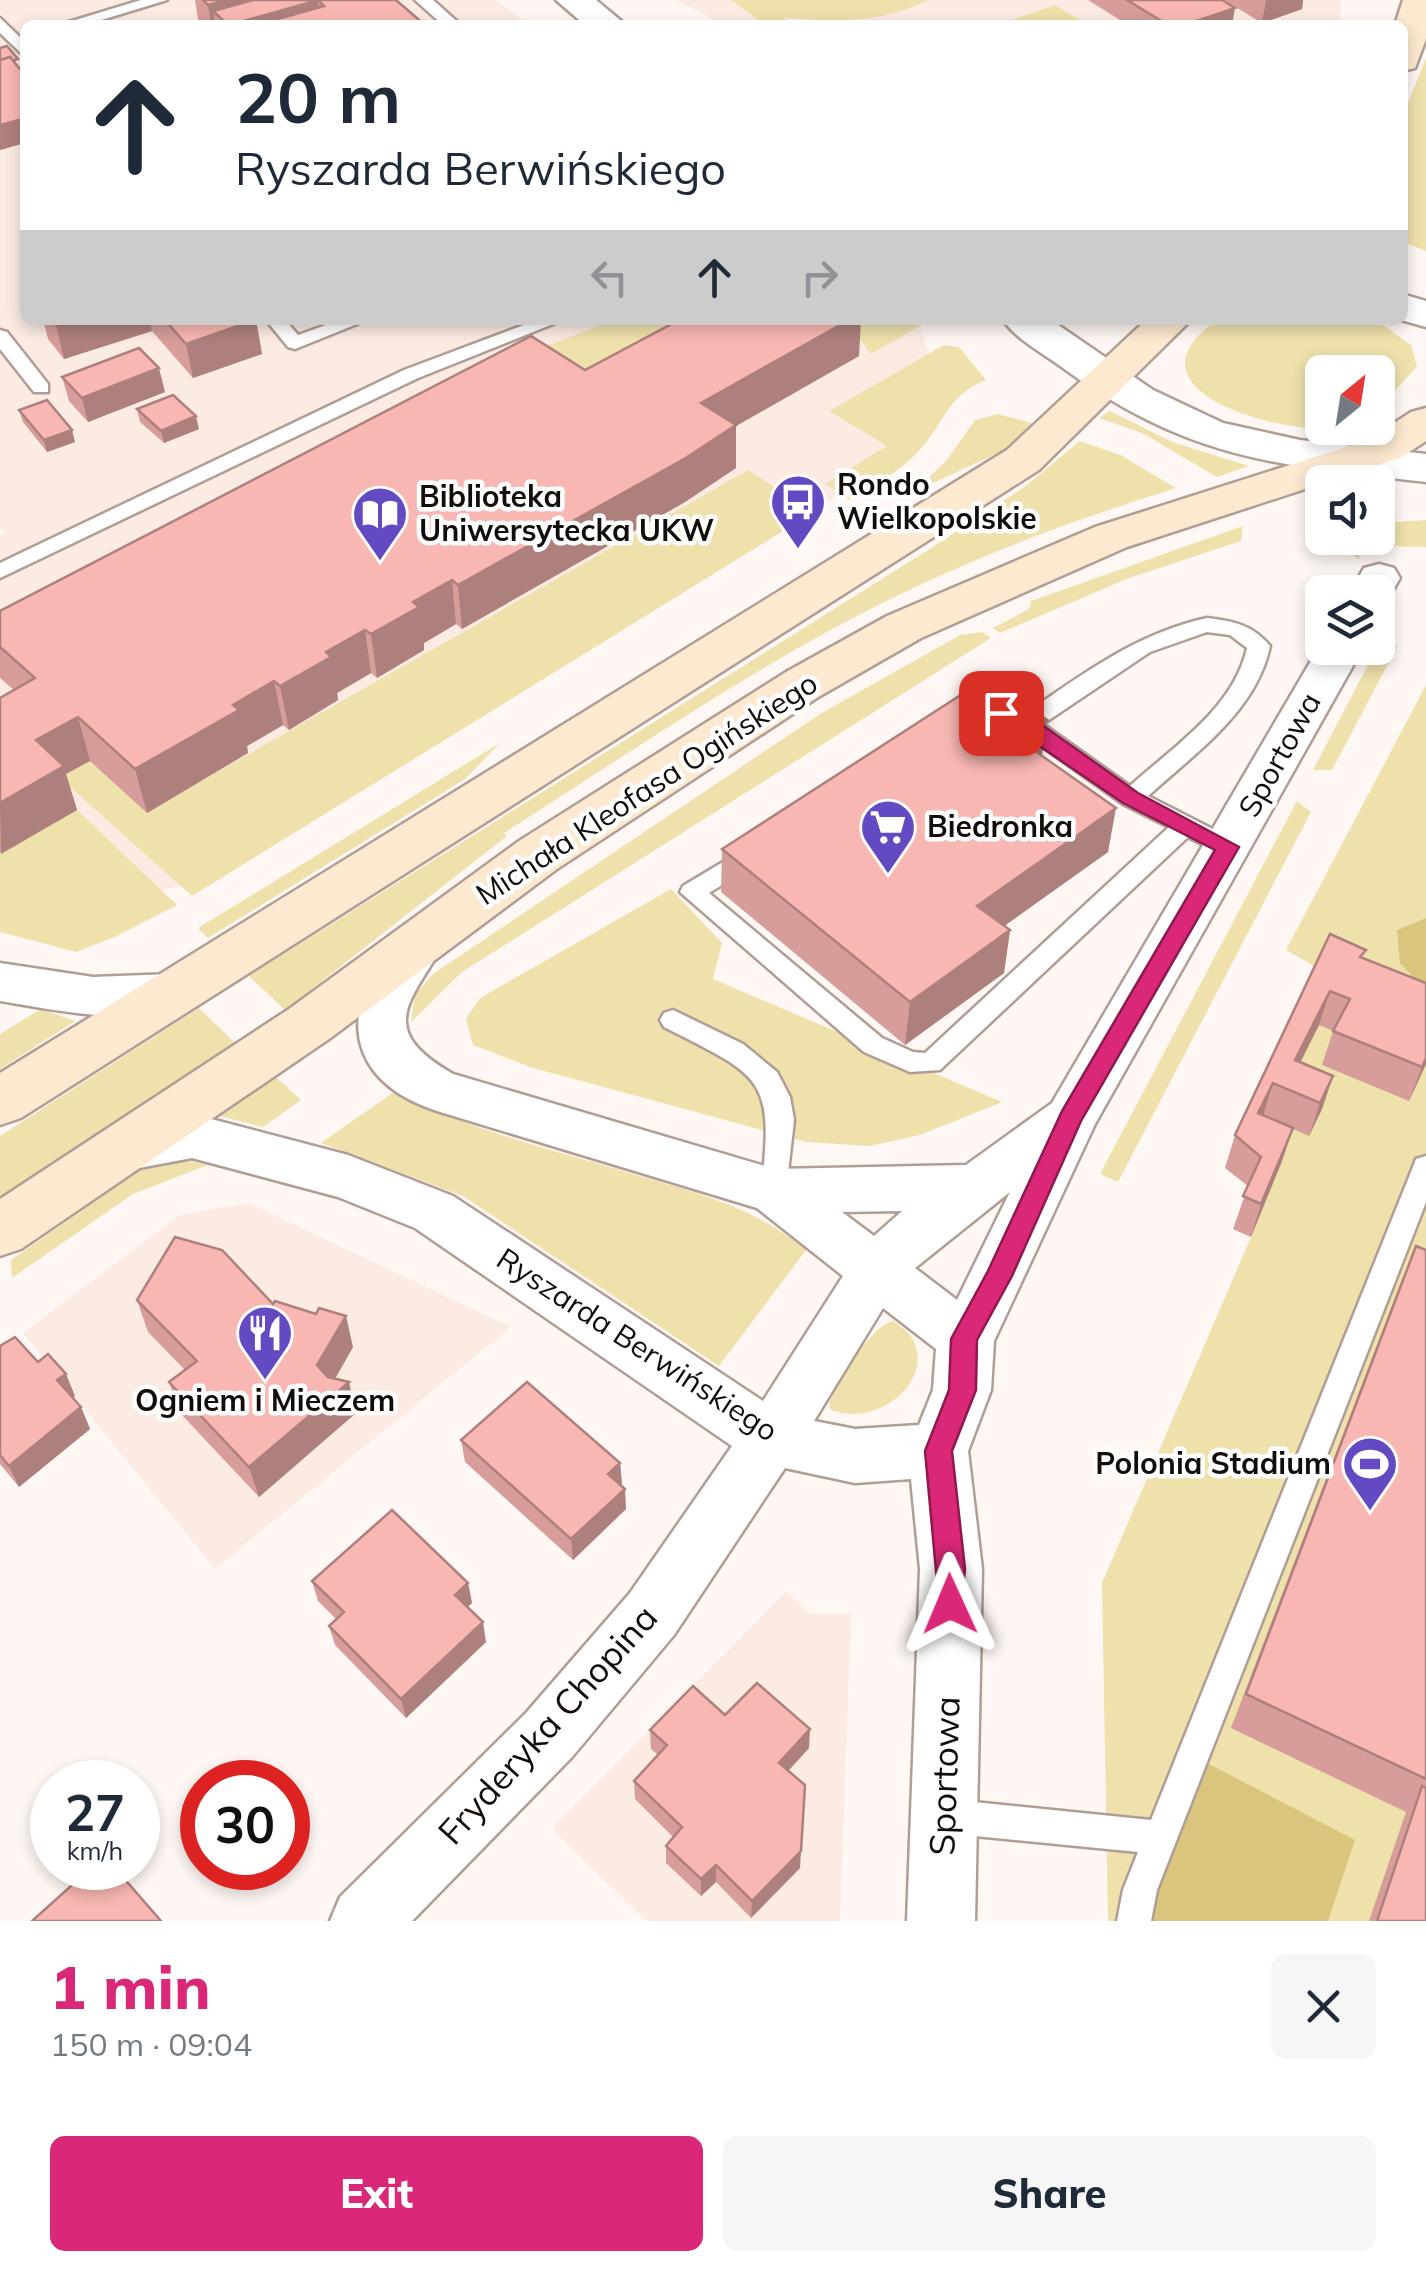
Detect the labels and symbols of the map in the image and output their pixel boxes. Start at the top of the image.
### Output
north arrow [1305,355,1395,445]
place label: Rondo Wielkopolskie [837,465,1037,537]
bus stop icon: Rondo Wielkopolskie [768,472,828,551]
place label: Biblioteka Uniwersytecka UKW [419,477,714,549]
library icon: Biblioteka Uniwersytecka UKW [350,484,410,563]
street label: Michała Kleofasa Ogińskiego [469,663,824,913]
pin [959,671,1044,756]
street label: Sportowa [1229,686,1329,823]
supermarket icon: Biedronka [858,797,918,876]
place label: Biedronka [927,807,1073,845]
street label: Ryszarda Berwińskiego [490,1239,785,1449]
restaurant icon: Ogniem i Mieczem [235,1303,295,1382]
place label: Ogniem i Mieczem [135,1381,395,1419]
sports icon: Polonia Stadium [1340,1434,1400,1513]
place label: Polonia Stadium [1095,1444,1331,1482]
position arrow [898,1552,1002,1656]
street label: Fryderyka Chopina [428,1596,666,1853]
street label: Sportowa [919,1696,969,1856]
speed limit sign: 30 [180,1760,310,1890]

